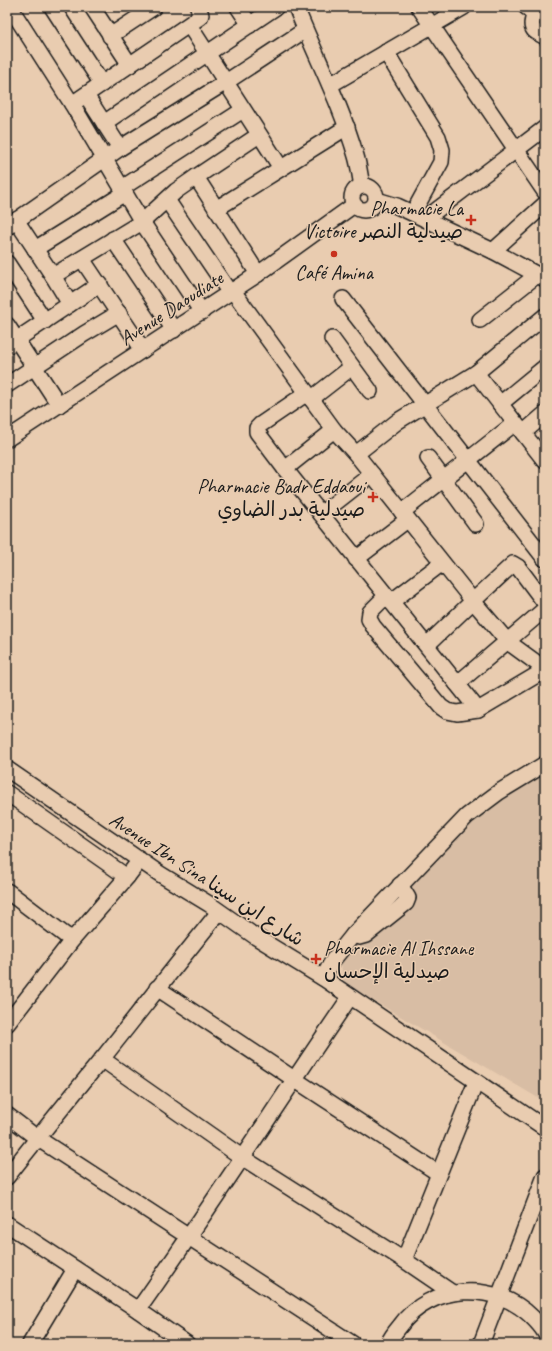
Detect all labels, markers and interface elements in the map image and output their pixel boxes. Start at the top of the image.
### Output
place label: Pharmacie La Victoire صيدلية النصر [304,196,465,244]
marker: Pharmacie La Victoire صيدلية النصر [466,215,476,225]
marker: Café Amina [329,249,339,259]
place label: Café Amina [295,260,375,285]
street label: Avenue Daoudiate [115,265,229,351]
place label: Pharmacie Badr Eddaoui صيدلية بدر الضاوي [197,474,367,524]
marker: Pharmacie Badr Eddaoui صيدلية بدر الضاوي [368,492,378,502]
street label: Avenue Ibn Sina شارع ابن سينا [104,807,309,953]
place label: Pharmacie Al Ihssane صيدلية الإحسان [324,936,475,984]
marker: Pharmacie Al Ihssane صيدلية الإحسان [311,954,321,964]

